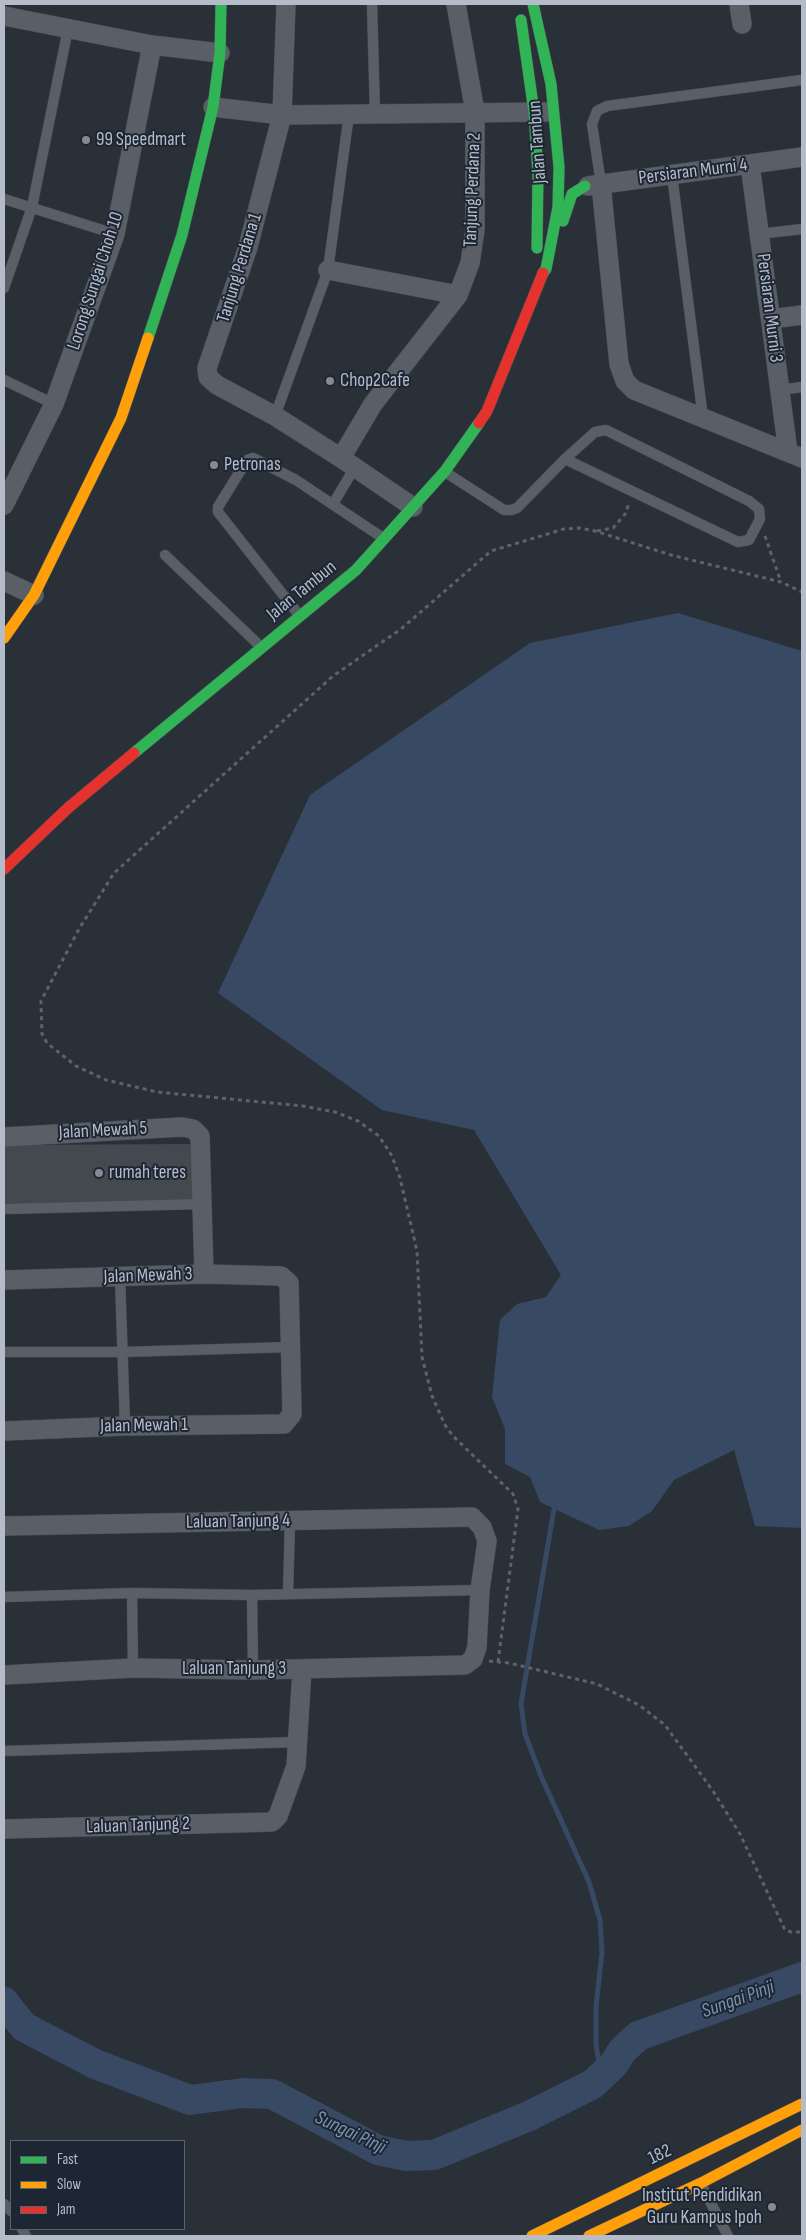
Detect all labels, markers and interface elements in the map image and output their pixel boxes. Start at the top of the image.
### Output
street label: Jalan Tambun [524,100,552,184]
place label: 99 Speedmart [96,129,186,151]
street label: Tanjung Perdana 2 [460,132,486,248]
marker: 99 Speedmart [80,134,92,146]
street label: Persiaran Murni 4 [637,154,749,190]
street label: Lorong Sungai Choh 10 [63,209,129,353]
street label: Tanjung Perdana 1 [213,211,267,325]
street label: Persiaran Murni 3 [751,252,787,364]
place label: Chop2Cafe [340,370,410,392]
marker: Chop2Cafe [324,375,336,387]
place label: Petronas [224,454,281,476]
marker: Petronas [208,459,220,471]
street label: Jalan Tambun [263,556,341,626]
street label: Jalan Mewah 5 [58,1117,148,1145]
place label: rumah teres [109,1162,186,1184]
marker: rumah teres [93,1167,105,1179]
street label: Jalan Mewah 3 [103,1263,193,1289]
street label: Jalan Mewah 1 [100,1414,188,1438]
street label: Laluan Tanjung 4 [186,1510,290,1534]
street label: Laluan Tanjung 3 [182,1658,286,1680]
street label: Laluan Tanjung 2 [86,1813,190,1839]
water label: Sungai Pinji [698,1976,778,2024]
water label: Sungai Pinji [311,2106,389,2160]
legend [10,2140,185,2230]
street label: 182 [645,2140,675,2170]
text: Fast [57,2150,78,2169]
text: Slow [57,2175,81,2194]
place label: Institut Pendidikan Guru Kampus Ipoh [642,2185,762,2229]
text: Jam [57,2200,75,2219]
marker: Institut Pendidikan Guru Kampus Ipoh [766,2201,778,2213]

